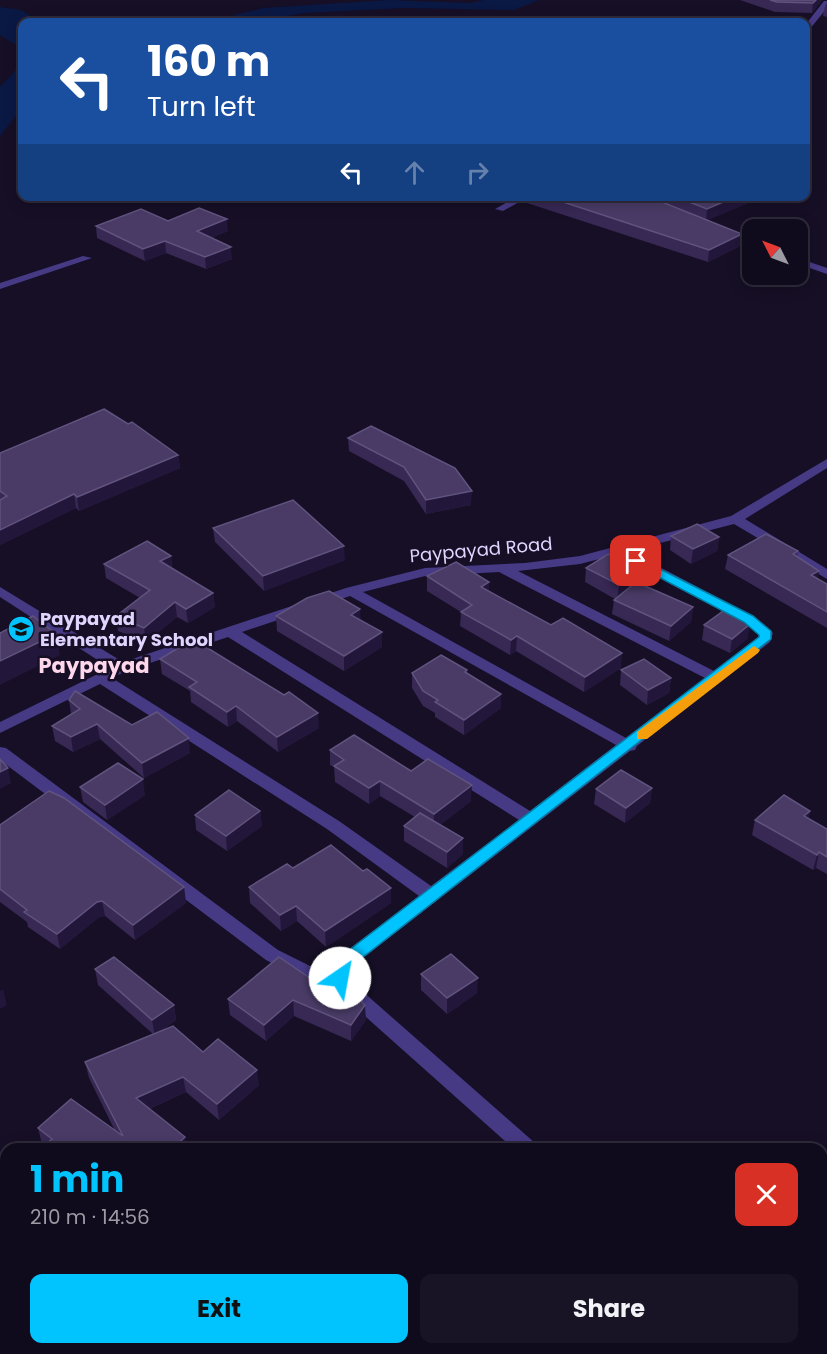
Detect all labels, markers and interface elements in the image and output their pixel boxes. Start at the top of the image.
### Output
text: 160 m [147,32,270,91]
icon: left [48,42,126,120]
text: Turn left [147,88,256,125]
icon: left [335,156,368,189]
icon: ahead [398,156,431,189]
icon: right [461,156,494,189]
north arrow [742,219,808,285]
map controls [742,219,808,285]
street label: Paypayad Road [409,531,553,568]
pin [610,535,661,586]
icon: arrive [619,544,652,577]
place label: Paypayad Elementary School [40,606,213,652]
school or university icon: Paypayad Elementary School [6,614,36,644]
district label: Paypayad [39,651,149,680]
position arrow [308,946,372,1010]
text: 1 min [30,1154,124,1205]
button: close [735,1163,798,1226]
text: 210 m · 14:56 [30,1203,150,1231]
button: Exit [30,1274,408,1343]
button: Share [420,1274,798,1343]

